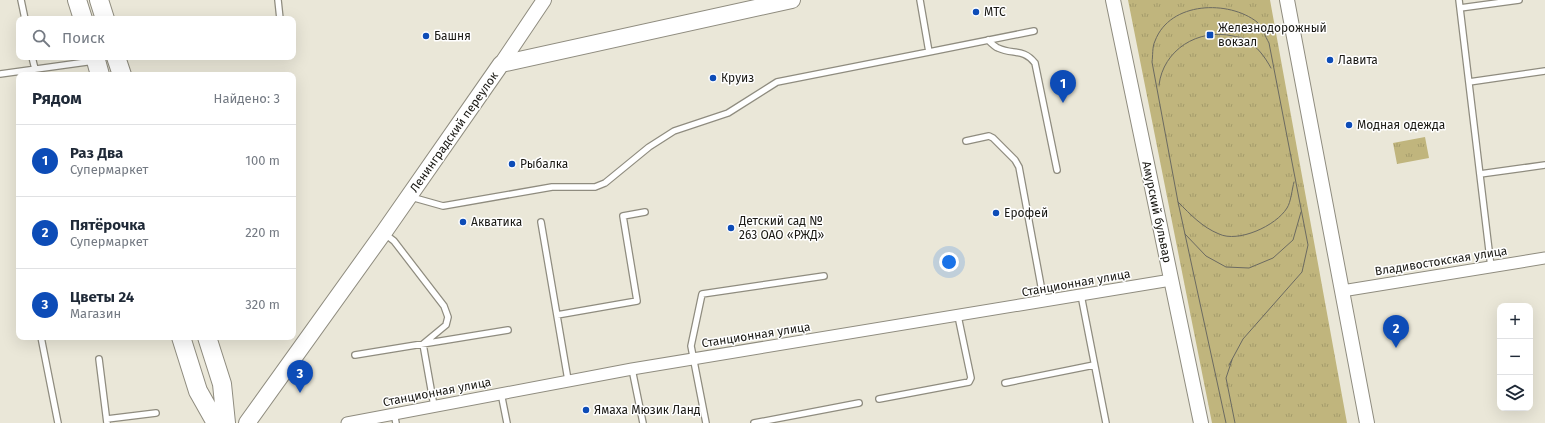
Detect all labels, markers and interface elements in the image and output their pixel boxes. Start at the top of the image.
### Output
place label: МТС [984,5,1006,19]
marker: МТС [971,7,981,17]
search box [16,16,296,60]
place label: Железнодорожный вокзал [1218,21,1327,49]
icon: search [30,27,52,49]
text: Поиск [62,29,105,47]
place label: Башня [434,29,471,43]
marker: Железнодорожный вокзал [1205,30,1215,40]
marker: Башня [421,31,431,41]
place label: Лавита [1338,53,1378,67]
marker: Лавита [1325,55,1335,65]
street label: Ленинградский переулок [407,68,501,195]
pin: 1 [1050,70,1076,103]
place label: Круиз [721,71,754,85]
marker: Круиз [708,73,718,83]
text: Рядом [32,88,82,109]
text: Найдено: 3 [214,91,280,106]
place label: Модная одежда [1357,118,1445,132]
marker: Модная одежда [1344,120,1354,130]
text: Раз Два [70,144,123,162]
text: 1 [42,153,48,168]
text: 100 m [245,153,280,168]
place label: Рыбалка [520,157,568,171]
marker: Рыбалка [507,159,517,169]
street label: Амурский бульвар [1139,160,1175,264]
text: Супермаркет [70,162,148,177]
place label: Ерофей [1004,206,1048,220]
marker: Ерофей [991,208,1001,218]
place label: Детский сад № 263 ОАО «РЖД» [738,214,824,242]
place label: Акватика [471,215,522,229]
text: Пятёрочка [70,216,146,234]
marker: Акватика [458,217,468,227]
marker: Детский сад № 263 ОАО «РЖД» [726,223,736,233]
text: 2 [42,225,48,240]
text: 220 m [245,225,280,240]
text: Супермаркет [70,234,148,249]
street label: Владивостокская улица [1374,244,1508,278]
your location [939,252,959,272]
street label: Станционная улица [1021,267,1131,299]
text: Цветы 24 [70,288,134,306]
text: 3 [42,297,48,312]
text: 320 m [245,297,280,312]
map controls [1497,303,1533,411]
button: + [1497,303,1533,339]
text: Магазин [70,306,121,321]
pin: 2 [1383,315,1409,348]
street label: Станционная улица [701,319,811,351]
button: − [1497,339,1533,375]
pin: 3 [287,360,313,393]
street label: Станционная улица [382,375,492,409]
button: layers [1497,375,1533,411]
place label: Ямаха Мюзик Ланд [594,403,701,417]
marker: Ямаха Мюзик Ланд [581,405,591,415]

